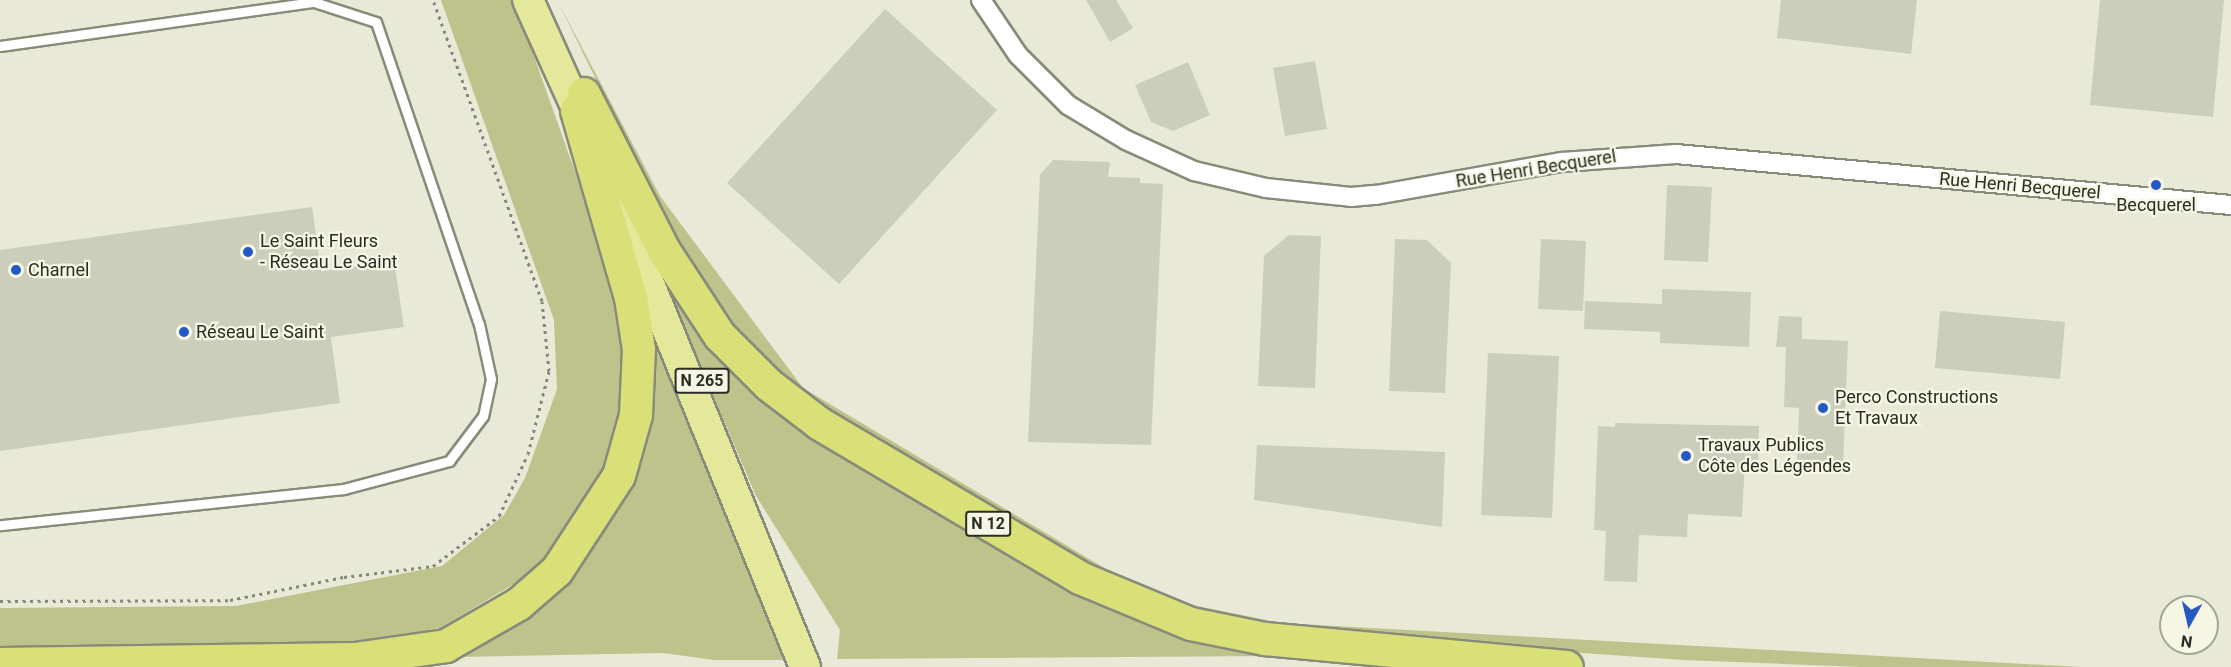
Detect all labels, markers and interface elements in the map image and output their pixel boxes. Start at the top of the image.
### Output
street label: Rue Henri Becquerel [1454,146,1618,192]
street label: Rue Henri Becquerel [1938,168,2102,204]
marker: Becquerel [2149,178,2163,192]
place label: Becquerel [2116,194,2196,216]
place label: Le Saint Fleurs - Réseau Le Saint [260,231,397,274]
marker: Le Saint Fleurs - Réseau Le Saint [241,245,255,259]
place label: Charnel [28,259,89,281]
marker: Charnel [9,263,23,277]
place label: Réseau Le Saint [196,321,324,343]
marker: Réseau Le Saint [177,325,191,339]
road number: N 265 [674,368,730,394]
place label: Perco Constructions Et Travaux [1835,387,1998,430]
marker: Perco Constructions Et Travaux [1816,401,1830,415]
place label: Travaux Publics Côte des Légendes [1698,435,1851,478]
marker: Travaux Publics Côte des Légendes [1679,449,1693,463]
road number: N 12 [964,511,1012,537]
north arrow [2159,595,2219,655]
text: N [2180,631,2194,652]

